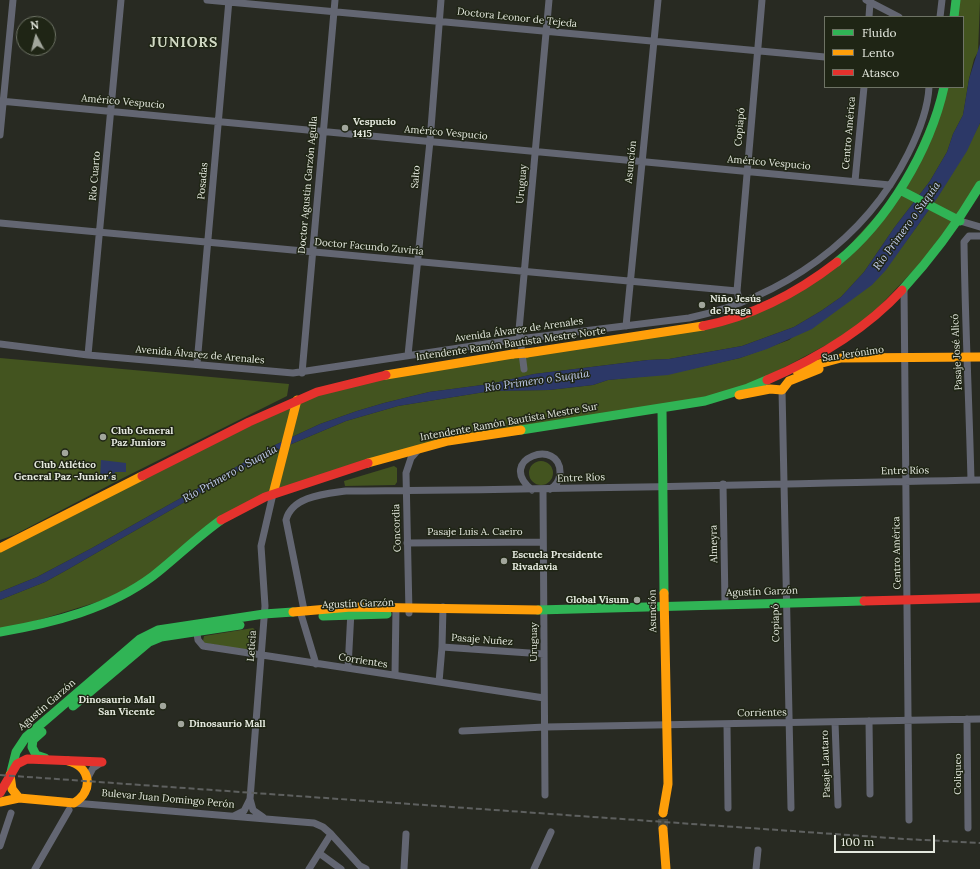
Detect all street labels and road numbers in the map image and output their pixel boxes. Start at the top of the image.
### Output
street label: Doctora Leonor de Tejeda [456,6,578,30]
street label: Américo Vespucio [81,92,165,112]
street label: Centro América [840,96,858,170]
street label: Copiapó [732,107,748,147]
street label: Doctor Agustín Garzón Agulla [296,116,320,254]
street label: Américo Vespucio [404,123,488,143]
street label: Asunción [623,140,639,184]
street label: Río Cuarto [87,151,103,201]
street label: Américo Vespucio [727,153,811,173]
street label: Posadas [195,162,211,200]
street label: Uruguay [514,164,530,204]
street label: Salto [409,165,423,189]
street label: Doctor Facundo Zuviría [314,236,424,258]
street label: Pasaje José Alicó [949,313,965,391]
street label: Avenida Álvarez de Arenales [454,315,584,345]
street label: Intendente Ramón Bautista Mestre Norte [415,325,607,363]
street label: Avenida Álvarez de Arenales [135,343,265,367]
street label: San Jerónimo [821,344,885,364]
street label: Intendente Ramón Bautista Mestre Sur [419,400,599,444]
street label: Entre Ríos [881,465,929,477]
street label: Entre Ríos [557,471,605,485]
street label: Concordia [390,504,404,552]
street label: Centro América [890,516,904,590]
street label: Almeyra [708,525,720,563]
street label: Pasaje Luis A. Caeiro [427,526,523,538]
street label: Agustín Garzón [726,585,798,599]
street label: Asunción [647,589,659,633]
street label: Agustín Garzón [322,597,394,611]
street label: Copiapó [770,604,782,642]
street label: Uruguay [528,622,540,662]
street label: Leticia [245,630,259,662]
street label: Pasaje Nuñez [451,632,513,648]
street label: Corrientes [338,651,388,671]
street label: Agustín Garzón [16,677,78,733]
street label: Corrientes [737,707,787,719]
street label: Pasaje Lautaro [819,730,833,798]
street label: Coliqueo [952,753,964,795]
street label: Bulevar Juan Domingo Perón [101,787,235,811]

